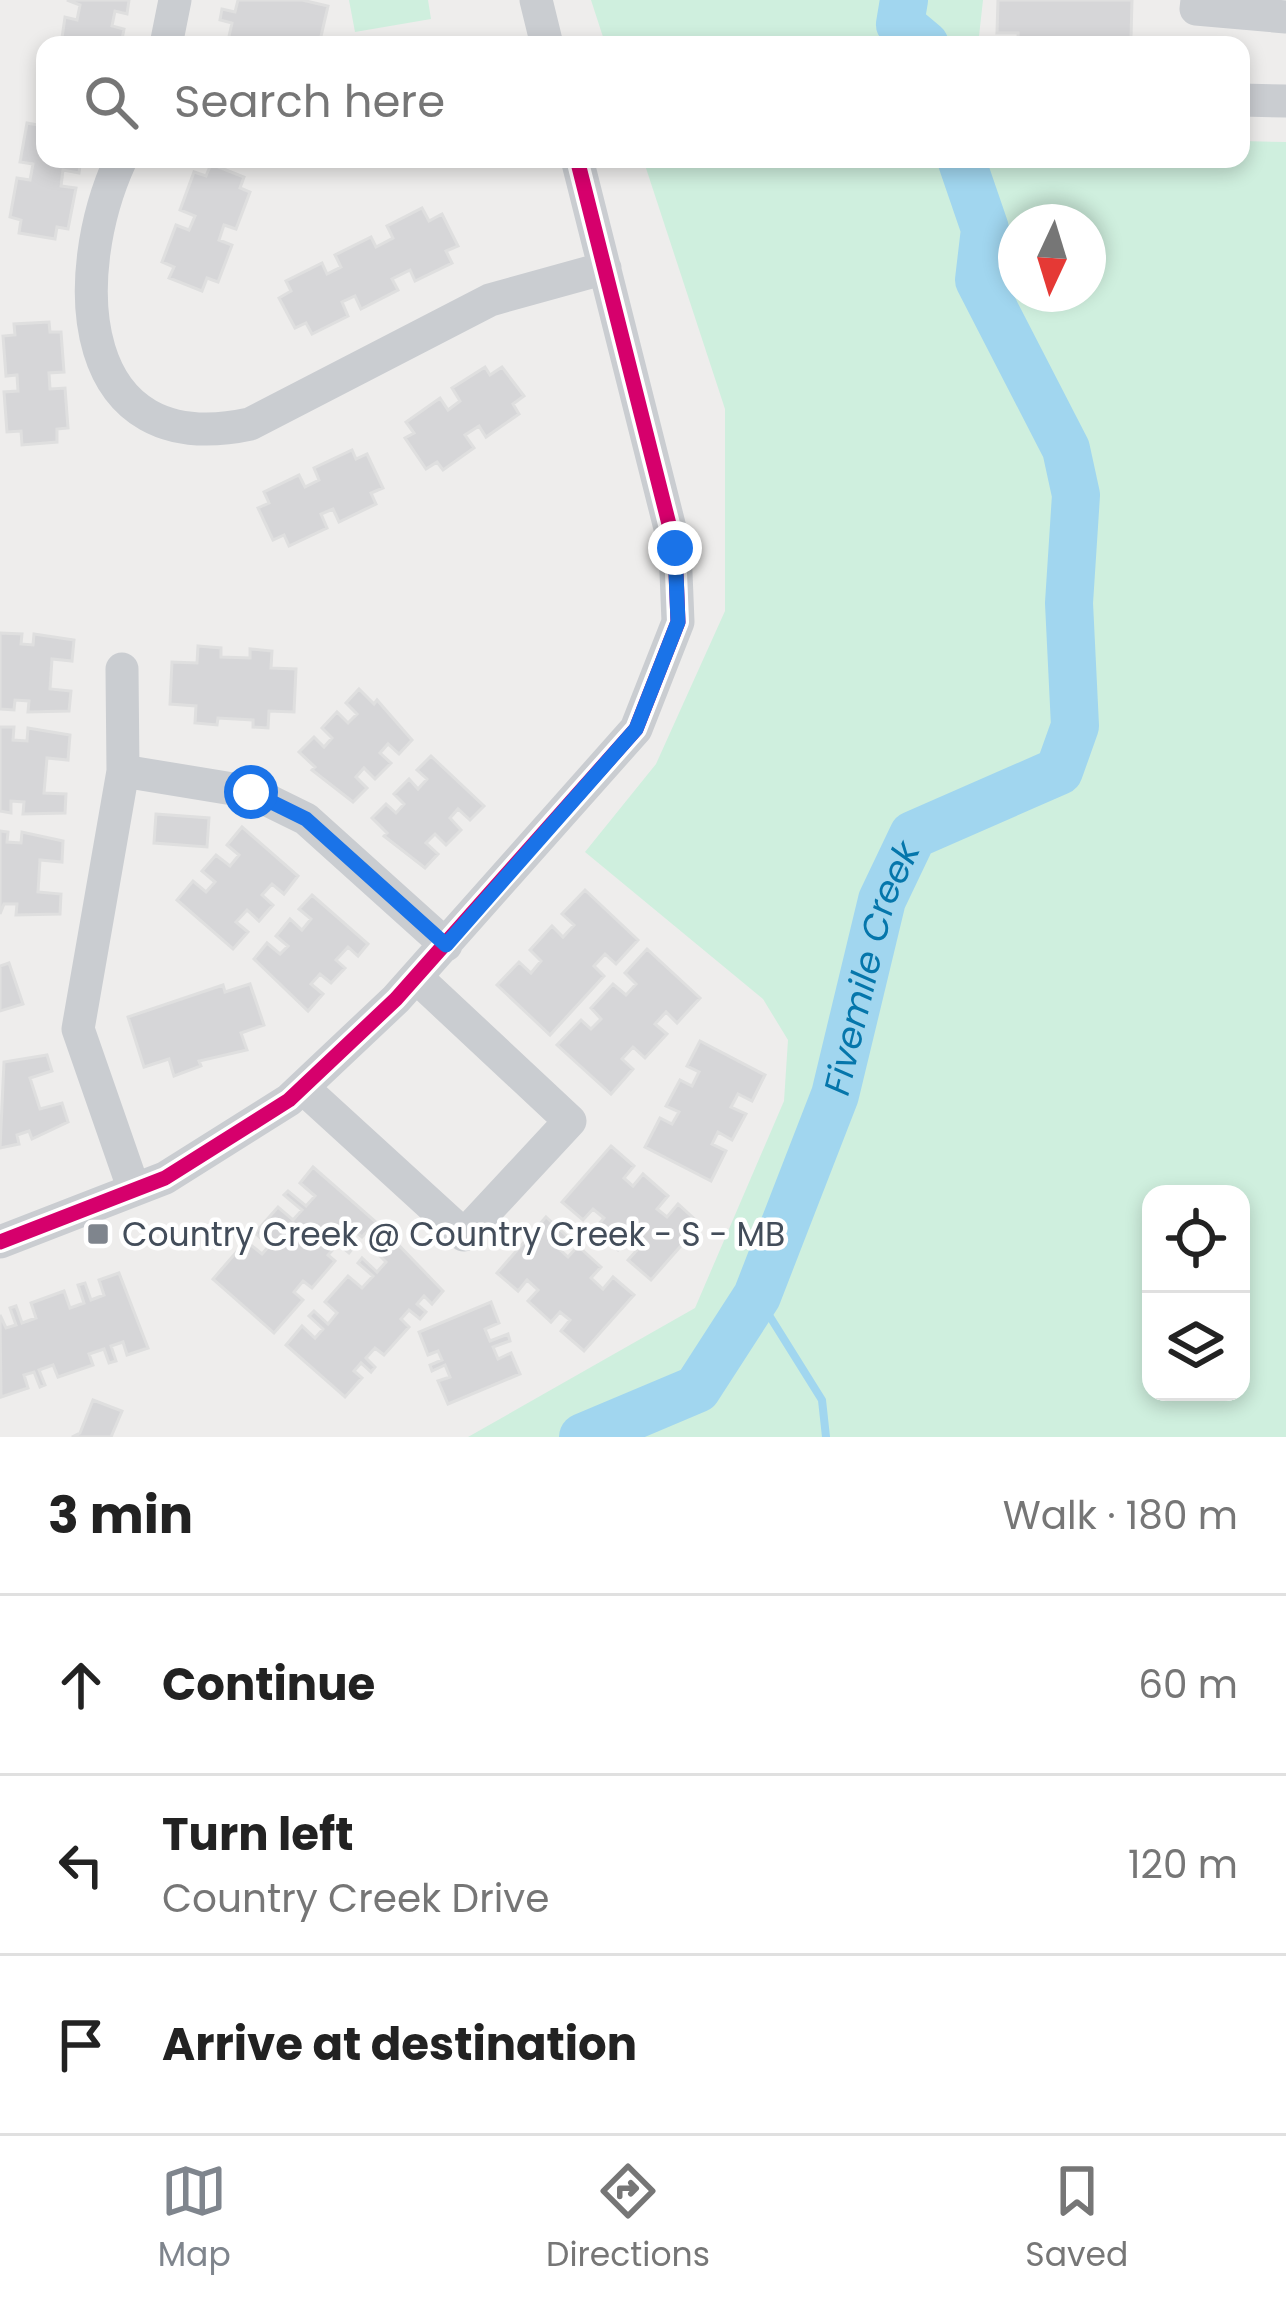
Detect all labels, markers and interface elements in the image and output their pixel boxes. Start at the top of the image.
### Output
search box [36,36,1250,168]
icon: search [78,69,144,135]
text: Search here [174,70,445,133]
north arrow [998,204,1106,312]
route end [648,521,702,575]
route start [224,765,278,819]
water label: Fivemile Creek [811,832,933,1100]
map controls [1142,1185,1250,1401]
button: locate [1142,1185,1250,1293]
place label: Country Creek @ Country Creek - S - MB [122,1211,785,1258]
marker: Country Creek @ Country Creek - S - MB [85,1221,111,1247]
button: layers [1142,1293,1250,1401]
text: 3 min [48,1479,193,1551]
text: Walk · 180 m [1003,1488,1238,1543]
icon: ahead [48,1652,114,1718]
text: Continue [162,1653,375,1716]
text: 60 m [1138,1657,1238,1712]
text: Turn left [162,1803,354,1866]
icon: left [48,1832,114,1898]
text: 120 m [1128,1837,1238,1892]
text: Country Creek Drive [162,1871,549,1926]
icon: arrive [48,2012,114,2078]
text: Arrive at destination [162,2013,637,2076]
tab: Map [158,2158,231,2280]
tab: Directions [546,2158,710,2280]
tab: Saved [1025,2158,1128,2280]

